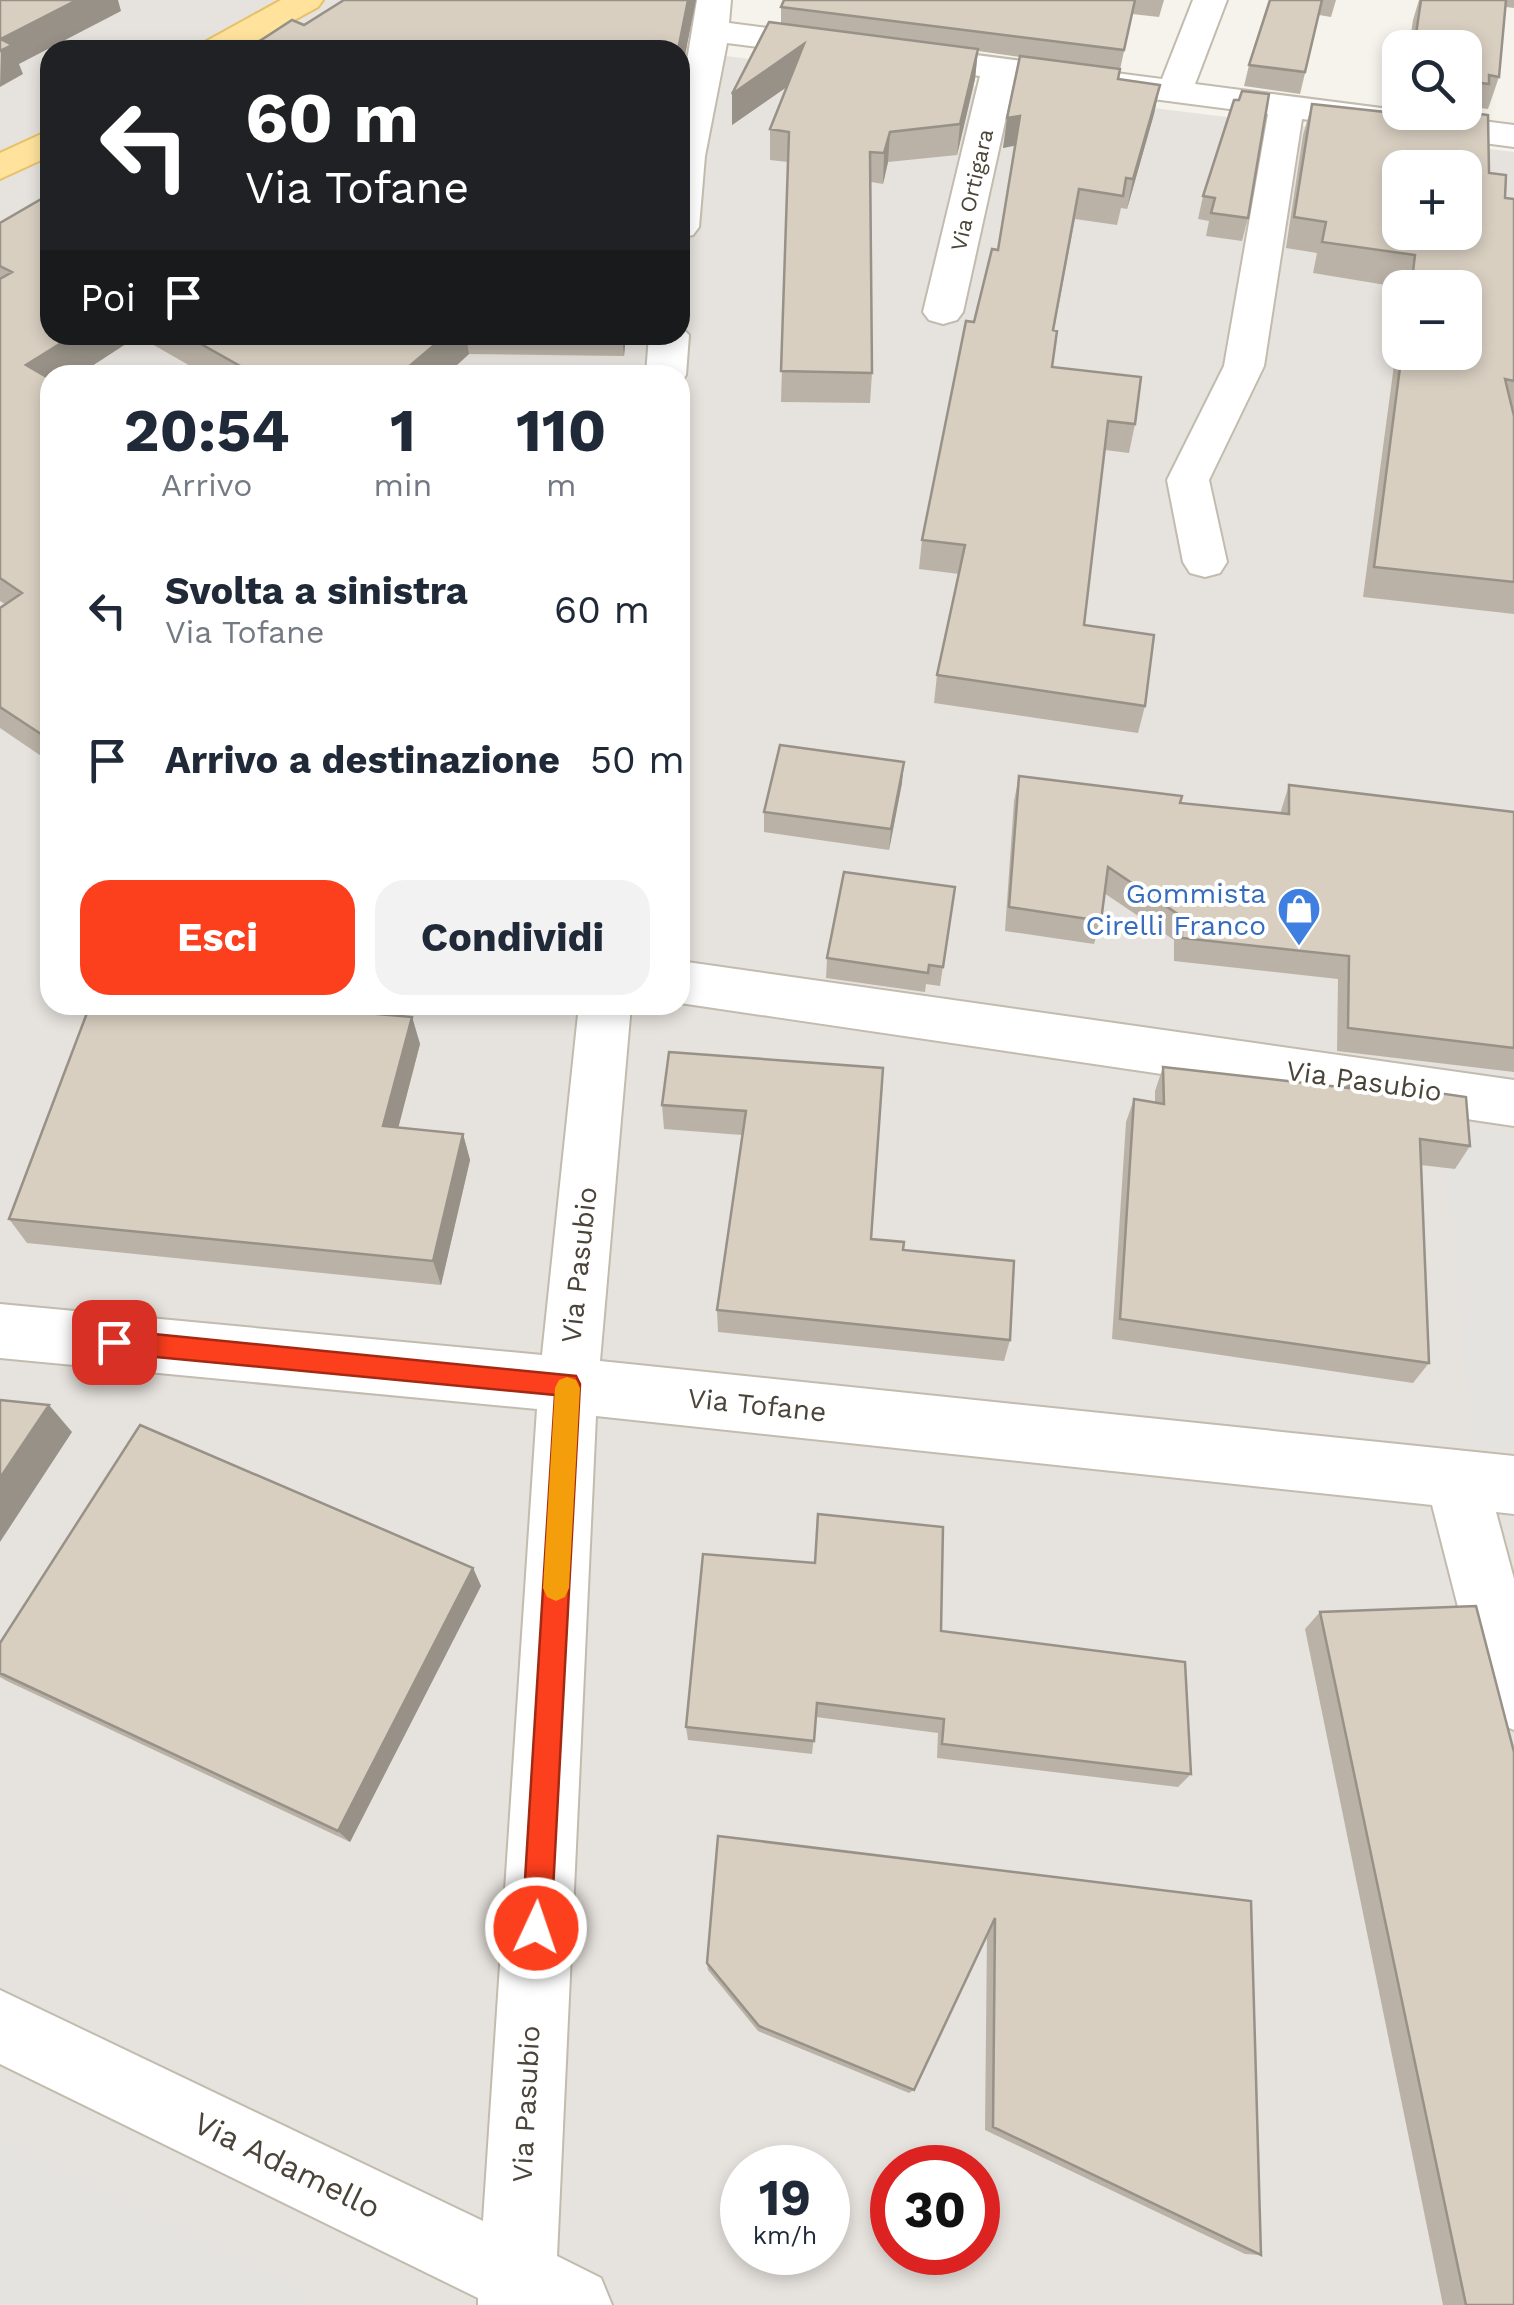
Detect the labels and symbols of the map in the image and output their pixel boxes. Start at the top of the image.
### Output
street label: Via Ortigara [946,126,998,254]
place label: Gommista Cirelli Franco [1085,877,1266,942]
shop icon: Gommista Cirelli Franco [1276,886,1322,947]
street label: Via Pasubio [1284,1054,1444,1108]
street label: Via Pasubio [554,1185,604,1345]
pin [72,1300,157,1385]
street label: Via Tofane [686,1381,828,1429]
position arrow [484,1876,588,1980]
street label: Via Pasubio [505,2025,547,2183]
street label: Via Adamello [187,2103,387,2227]
speed limit sign: 30 [870,2145,1000,2275]

